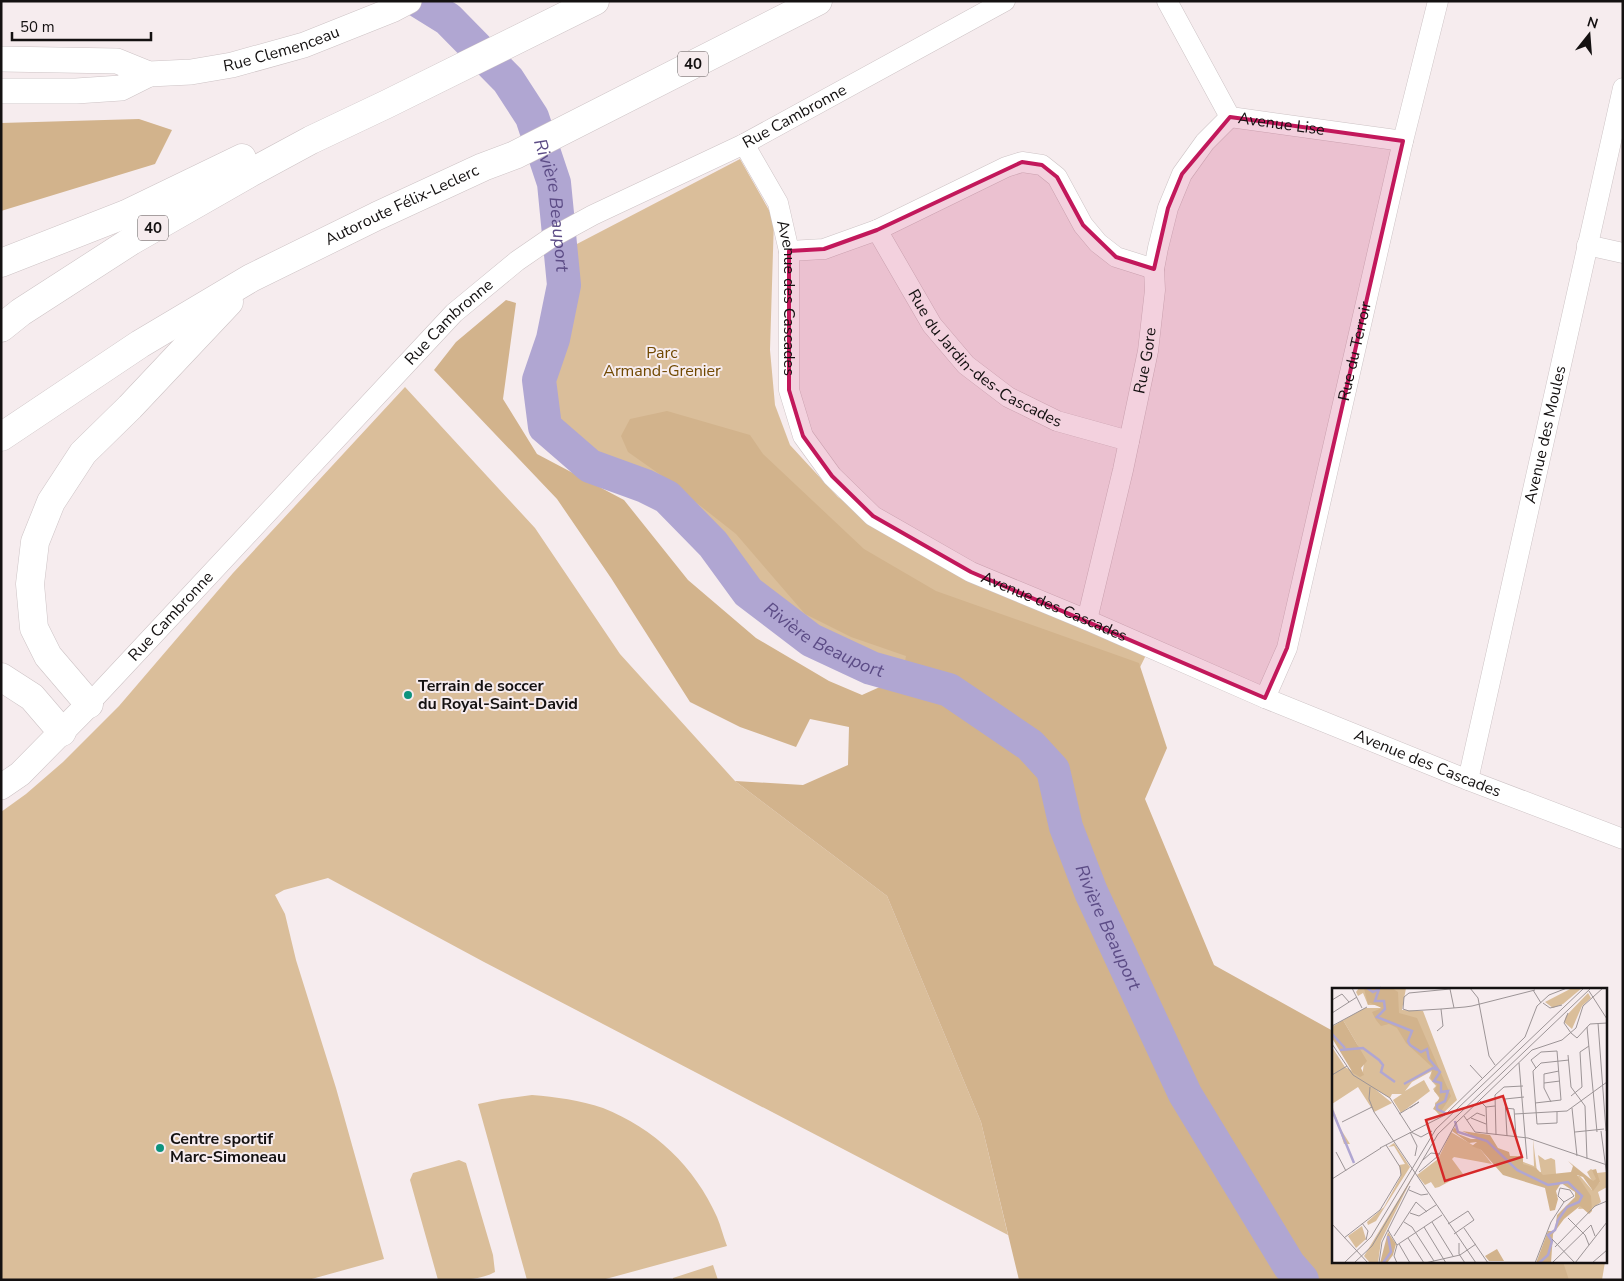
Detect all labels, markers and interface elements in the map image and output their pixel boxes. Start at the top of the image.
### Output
scale bar [12,10,151,42]
north arrow [1564,10,1614,60]
text: N [1585,12,1600,34]
text: 50 m [20,17,55,37]
street label: Rue Clemenceau [222,21,343,77]
road number: 40 [678,52,708,76]
street label: Rue Cambronne [739,79,851,154]
street label: Avenue Lise [1237,107,1326,141]
water label: Rivière Beauport [528,136,575,274]
street label: Autoroute Félix-Leclerc [321,159,483,251]
road number: 40 [138,216,168,240]
street label: Avenue des Cascades [771,218,800,376]
street label: Rue Cambronne [400,274,498,370]
street label: Rue du Jardin-des-Cascades [903,285,1064,433]
street label: Rue du Terroir [1333,299,1377,403]
street label: Rue Gore [1128,326,1162,396]
park label: Parc Armand-Grenier [603,342,721,382]
street label: Avenue des Moules [1519,363,1571,506]
street label: Avenue des Cascades [978,566,1130,647]
street label: Rue Cambronne [123,567,218,666]
water label: Rivière Beauport [759,596,887,683]
place label: Terrain de soccer du Royal-Saint-David [418,675,578,715]
marker: Terrain de soccer du Royal-Saint-David [402,689,414,701]
street label: Avenue des Cascades [1351,724,1504,803]
water label: Rivière Beauport [1070,861,1147,994]
inset map [1332,988,1606,1264]
place label: Centre sportif Marc-Simoneau [170,1128,286,1168]
marker: Centre sportif Marc-Simoneau [154,1142,166,1154]

